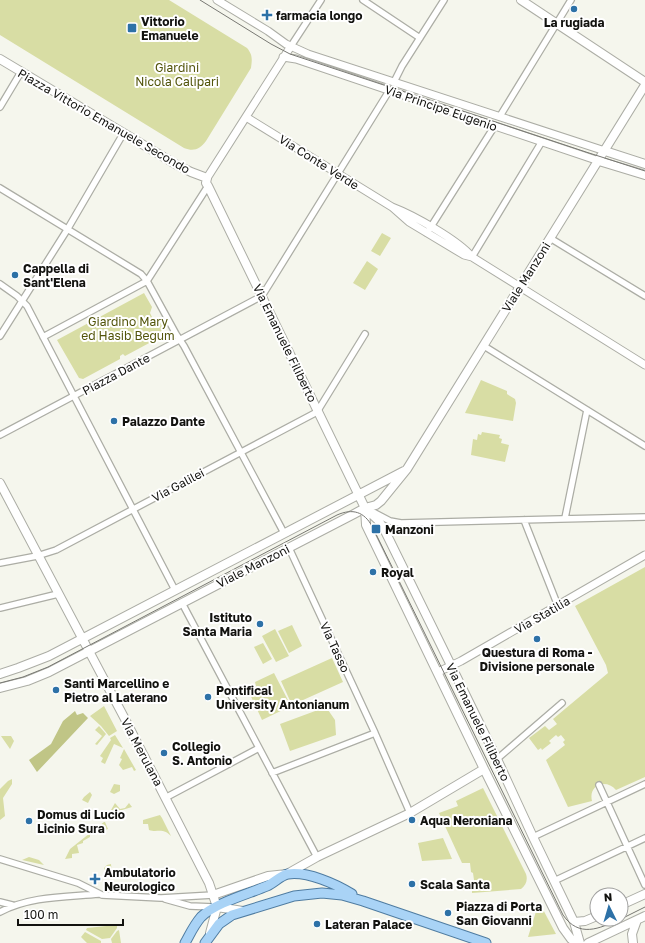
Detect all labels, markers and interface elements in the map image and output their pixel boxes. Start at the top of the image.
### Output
marker: La rugiada [569,4,579,14]
place label: farmacia longo [276,8,362,23]
marker: farmacia longo [261,9,273,21]
place label: Vittorio Emanuele [141,14,198,43]
place label: La rugiada [544,15,604,30]
marker: Vittorio Emanuele [126,22,138,34]
park label: Giardini Nicola Calipari [135,60,219,89]
street label: Piazza Vittorio Emanuele Secondo [15,65,193,177]
street label: Via Principe Eugenio [383,82,499,134]
street label: Via Conte Verde [276,131,362,193]
street label: Viale Manzoni [498,239,554,315]
place label: Cappella di Sant'Elena [23,261,89,290]
marker: Cappella di Sant'Elena [10,270,20,280]
street label: Via Emanuele Filiberto [250,281,320,405]
park label: Giardino Mary ed Hasib Begum [81,314,175,343]
street label: Piazza Dante [80,350,152,398]
place label: Palazzo Dante [122,414,205,429]
marker: Palazzo Dante [109,416,119,426]
street label: Via Galilei [149,465,207,505]
place label: Manzoni [385,522,434,537]
marker: Manzoni [370,523,382,535]
street label: Viale Manzoni [214,541,292,591]
place label: Royal [381,565,414,580]
marker: Royal [368,567,378,577]
street label: Via Statilia [511,593,573,637]
place label: Istituto Santa Maria [182,610,252,639]
marker: Istituto Santa Maria [255,619,265,629]
street label: Via Tasso [317,619,353,675]
marker: Questura di Roma - Divisione personale [532,634,542,644]
place label: Questura di Roma - Divisione personale [479,645,595,674]
street label: Via Emanuele Filiberto [443,660,513,784]
place label: Santi Marcellino e Pietro al Laterano [64,676,169,705]
place label: Pontifical University Antonianum [216,683,349,712]
marker: Santi Marcellino e Pietro al Laterano [51,685,61,695]
marker: Pontifical University Antonianum [203,692,213,702]
street label: Via Merulana [118,715,166,789]
place label: Collegio S. Antonio [172,739,232,768]
marker: Collegio S. Antonio [159,748,169,758]
place label: Domus di Lucio Licinio Sura [37,807,125,836]
place label: Aqua Neroniana [420,813,513,828]
marker: Aqua Neroniana [407,815,417,825]
marker: Domus di Lucio Licinio Sura [24,816,34,826]
place label: Ambulatorio Neurologico [104,865,176,894]
marker: Ambulatorio Neurologico [89,873,101,885]
place label: Scala Santa [420,877,490,892]
marker: Scala Santa [407,879,417,889]
north arrow [589,887,629,927]
text: N [603,890,613,903]
place label: Piazza di Porta San Giovanni [456,899,542,928]
scale bar [18,901,123,927]
text: 100 m [24,907,58,922]
marker: Piazza di Porta San Giovanni [443,908,453,918]
place label: Lateran Palace [325,917,412,932]
marker: Lateran Palace [312,919,322,929]

